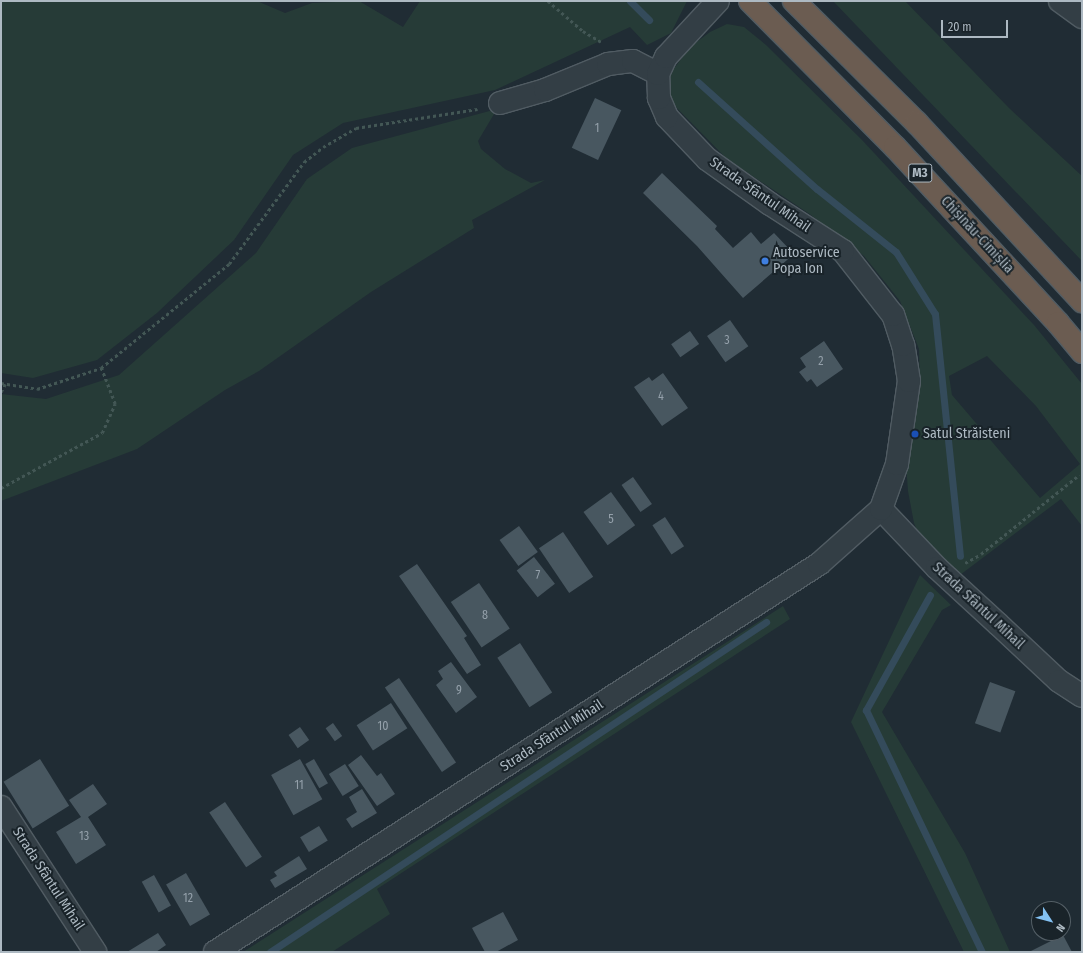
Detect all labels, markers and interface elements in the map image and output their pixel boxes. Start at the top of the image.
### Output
scale bar [943,12,1010,38]
text: 20 m [948,20,972,34]
house number: 1 [595,122,599,136]
street label: Strada Sfântul Mihail [706,154,814,236]
road number: M3 [908,162,932,184]
street label: Chișinău-Cimișlia [937,193,1017,277]
place label: Autoservice Popa Ion [773,245,840,278]
marker: Autoservice Popa Ion [760,256,770,266]
house number: 3 [724,334,730,348]
house number: 2 [818,355,824,369]
house number: 4 [658,390,664,404]
place label: Satul Străisteni [923,426,1010,442]
marker: Satul Străisteni [910,429,920,439]
house number: 5 [608,513,614,527]
street label: Strada Sfântul Mihail [929,559,1027,653]
house number: 7 [536,569,540,583]
house number: 8 [482,609,488,623]
house number: 9 [456,684,462,698]
street label: Strada Sfântul Mihail [497,696,607,776]
house number: 10 [378,720,388,734]
house number: 11 [294,779,304,793]
street label: Strada Sfântul Mihail [8,824,88,934]
house number: 13 [79,830,89,844]
house number: 12 [183,892,193,906]
north arrow [1031,901,1071,941]
text: N [1053,921,1068,934]

